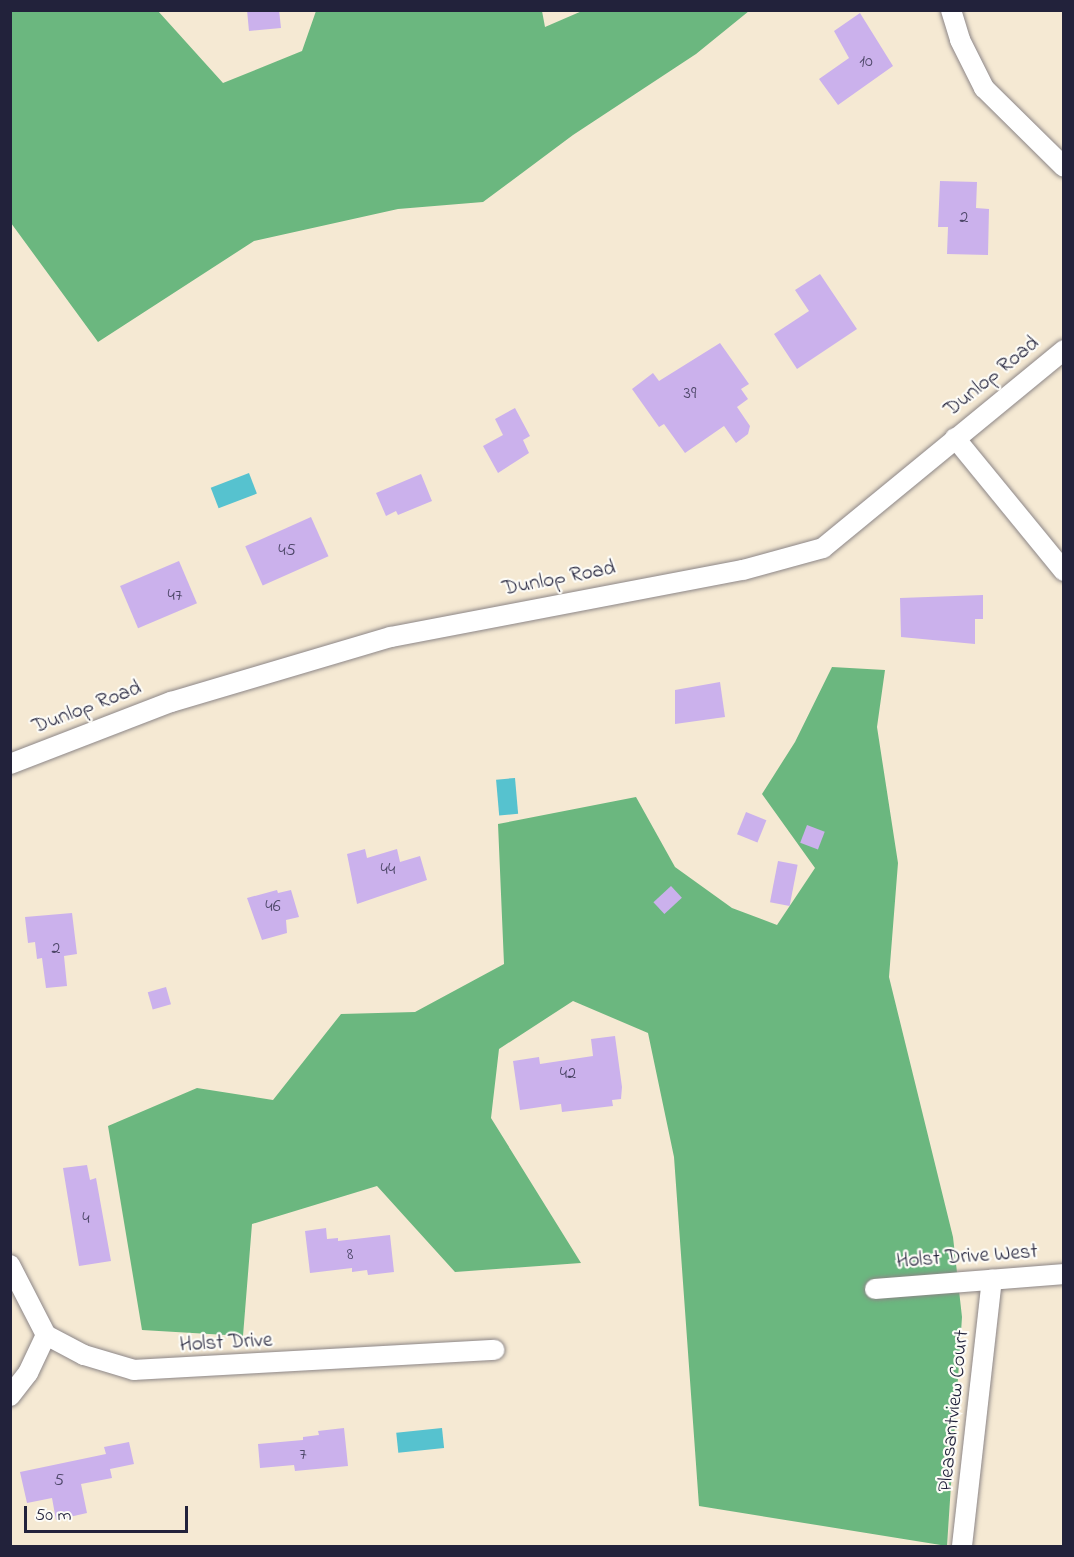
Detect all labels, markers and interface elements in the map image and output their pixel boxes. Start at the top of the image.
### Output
house number: 10 [859,51,873,73]
house number: 2 [960,207,968,229]
street label: Dunlop Road [940,331,1044,423]
house number: 39 [684,383,696,405]
house number: 45 [278,540,296,562]
street label: Dunlop Road [500,556,618,602]
house number: 47 [168,585,182,607]
street label: Dunlop Road [29,676,145,740]
house number: 44 [381,859,395,881]
house number: 46 [265,896,281,918]
house number: 2 [52,938,60,960]
house number: 42 [560,1063,576,1085]
house number: 4 [82,1208,90,1230]
street label: Holst Drive West [896,1239,1038,1275]
house number: 8 [347,1244,353,1266]
street label: Holst Drive [179,1328,273,1358]
street label: Pleasantview Court [933,1329,975,1493]
house number: 7 [299,1444,307,1466]
house number: 5 [54,1470,64,1492]
scale bar [27,1494,190,1532]
text: 50 m [35,1503,72,1529]

